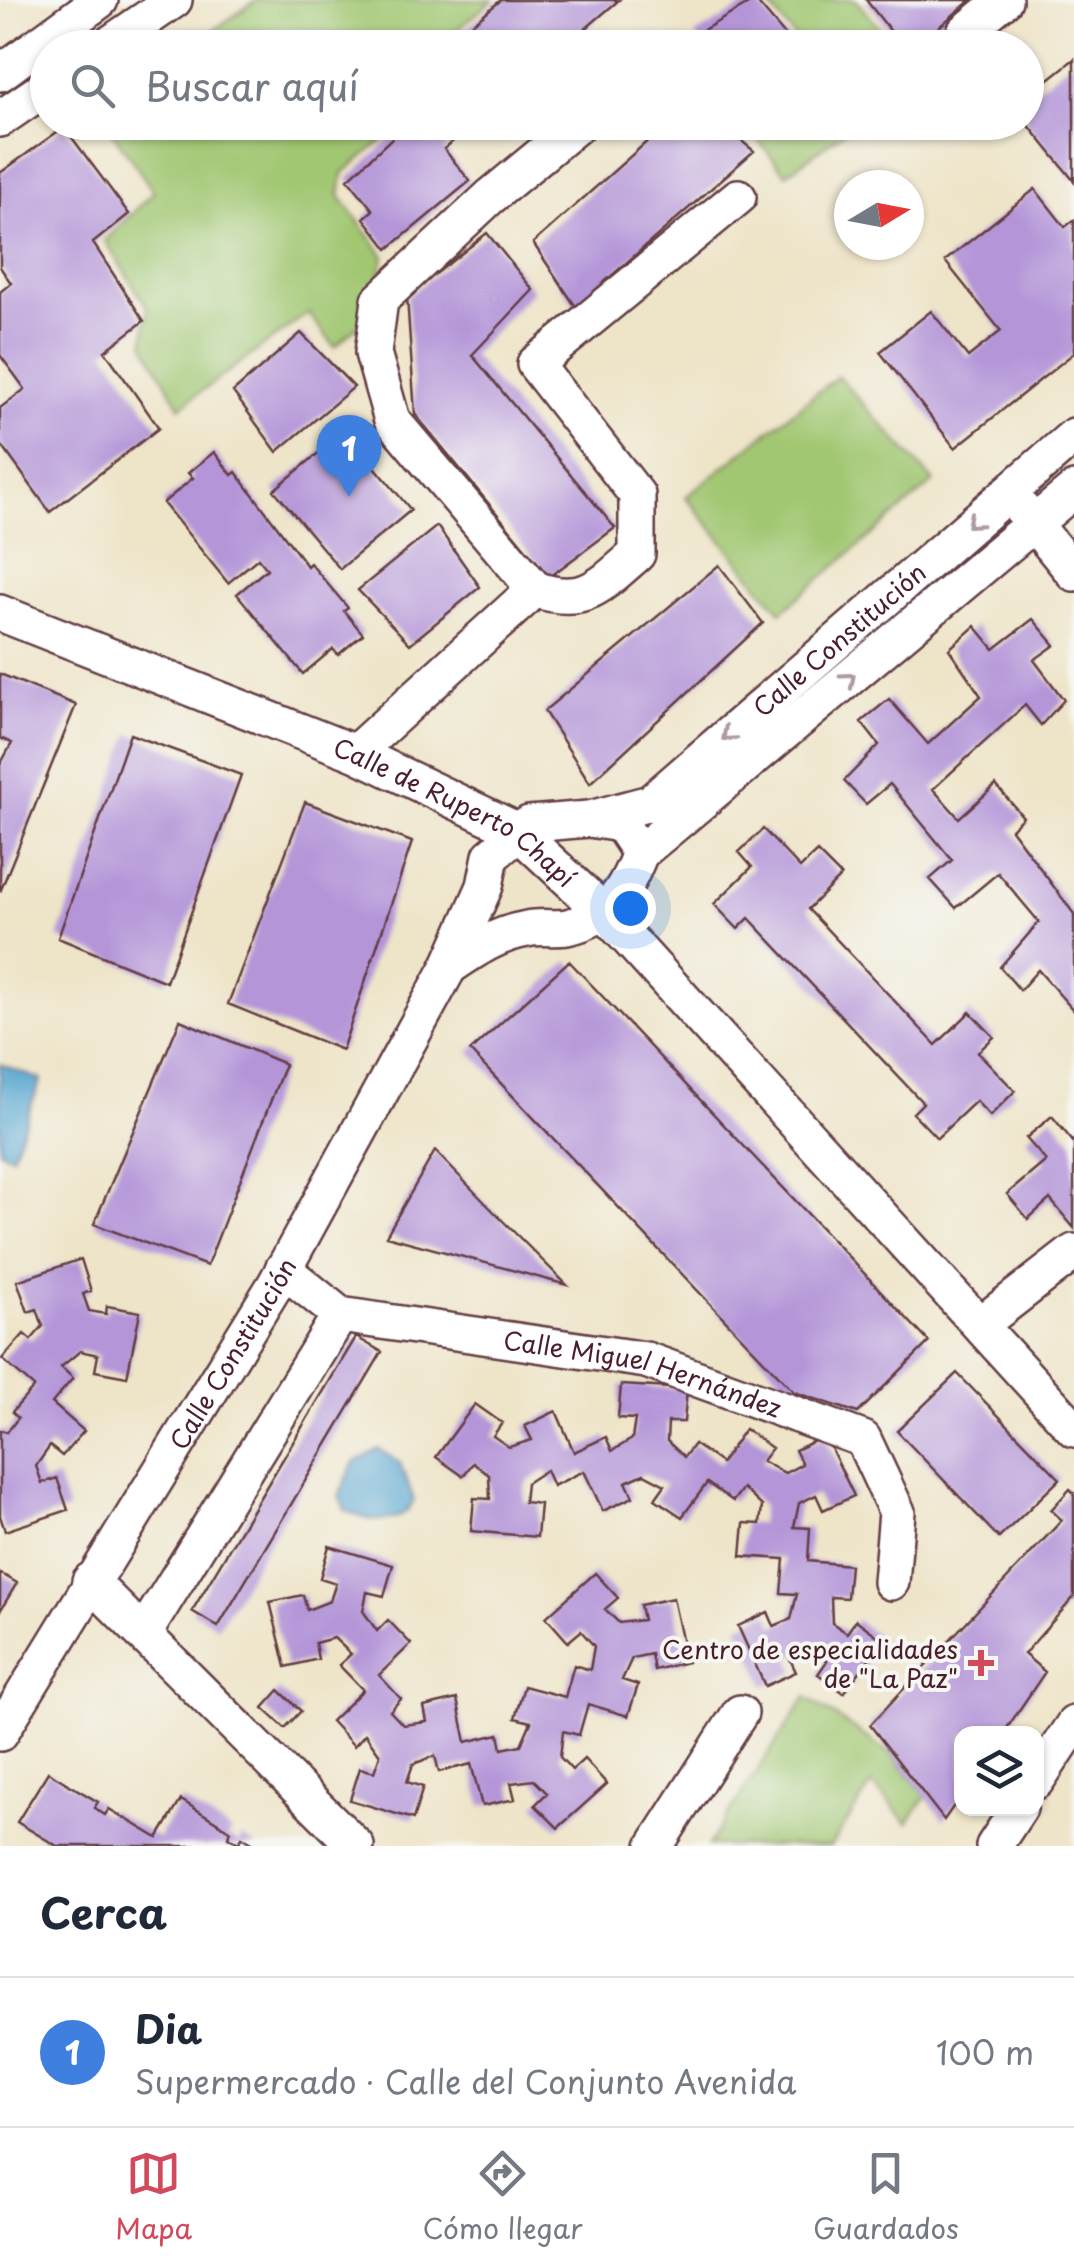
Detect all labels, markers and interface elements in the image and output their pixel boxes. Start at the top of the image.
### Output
search box [30,30,1044,140]
text: Buscar aquí [145,57,359,114]
icon: search [65,58,120,113]
north arrow [834,170,924,260]
pin: 1 [316,414,382,497]
one-way arrow [966,510,985,528]
street label: Calle Constitución [744,554,934,725]
one-way arrow [838,672,856,690]
one-way arrow [721,724,740,742]
street label: Calle de Ruperto Chapí [328,727,585,896]
your location [605,883,656,934]
street label: Calle Constitución [159,1251,305,1457]
street label: Calle Miguel Hernández [501,1320,787,1427]
place label: Centro de especialidades de "La Paz" [662,1630,958,1697]
marker: Centro de especialidades de "La Paz" [968,1650,994,1676]
map controls [954,1726,1044,1816]
button: layers [954,1726,1044,1816]
text: Cerca [40,1880,167,1943]
text: Dia [135,2000,202,2057]
text: 1 [65,2028,80,2076]
text: 100 m [936,2028,1034,2076]
text: Supermercado · Calle del Conjunto Avenida [135,2057,796,2105]
tab: Mapa [115,2146,192,2249]
tab: Cómo llegar [423,2146,583,2249]
tab: Guardados [813,2146,959,2249]

